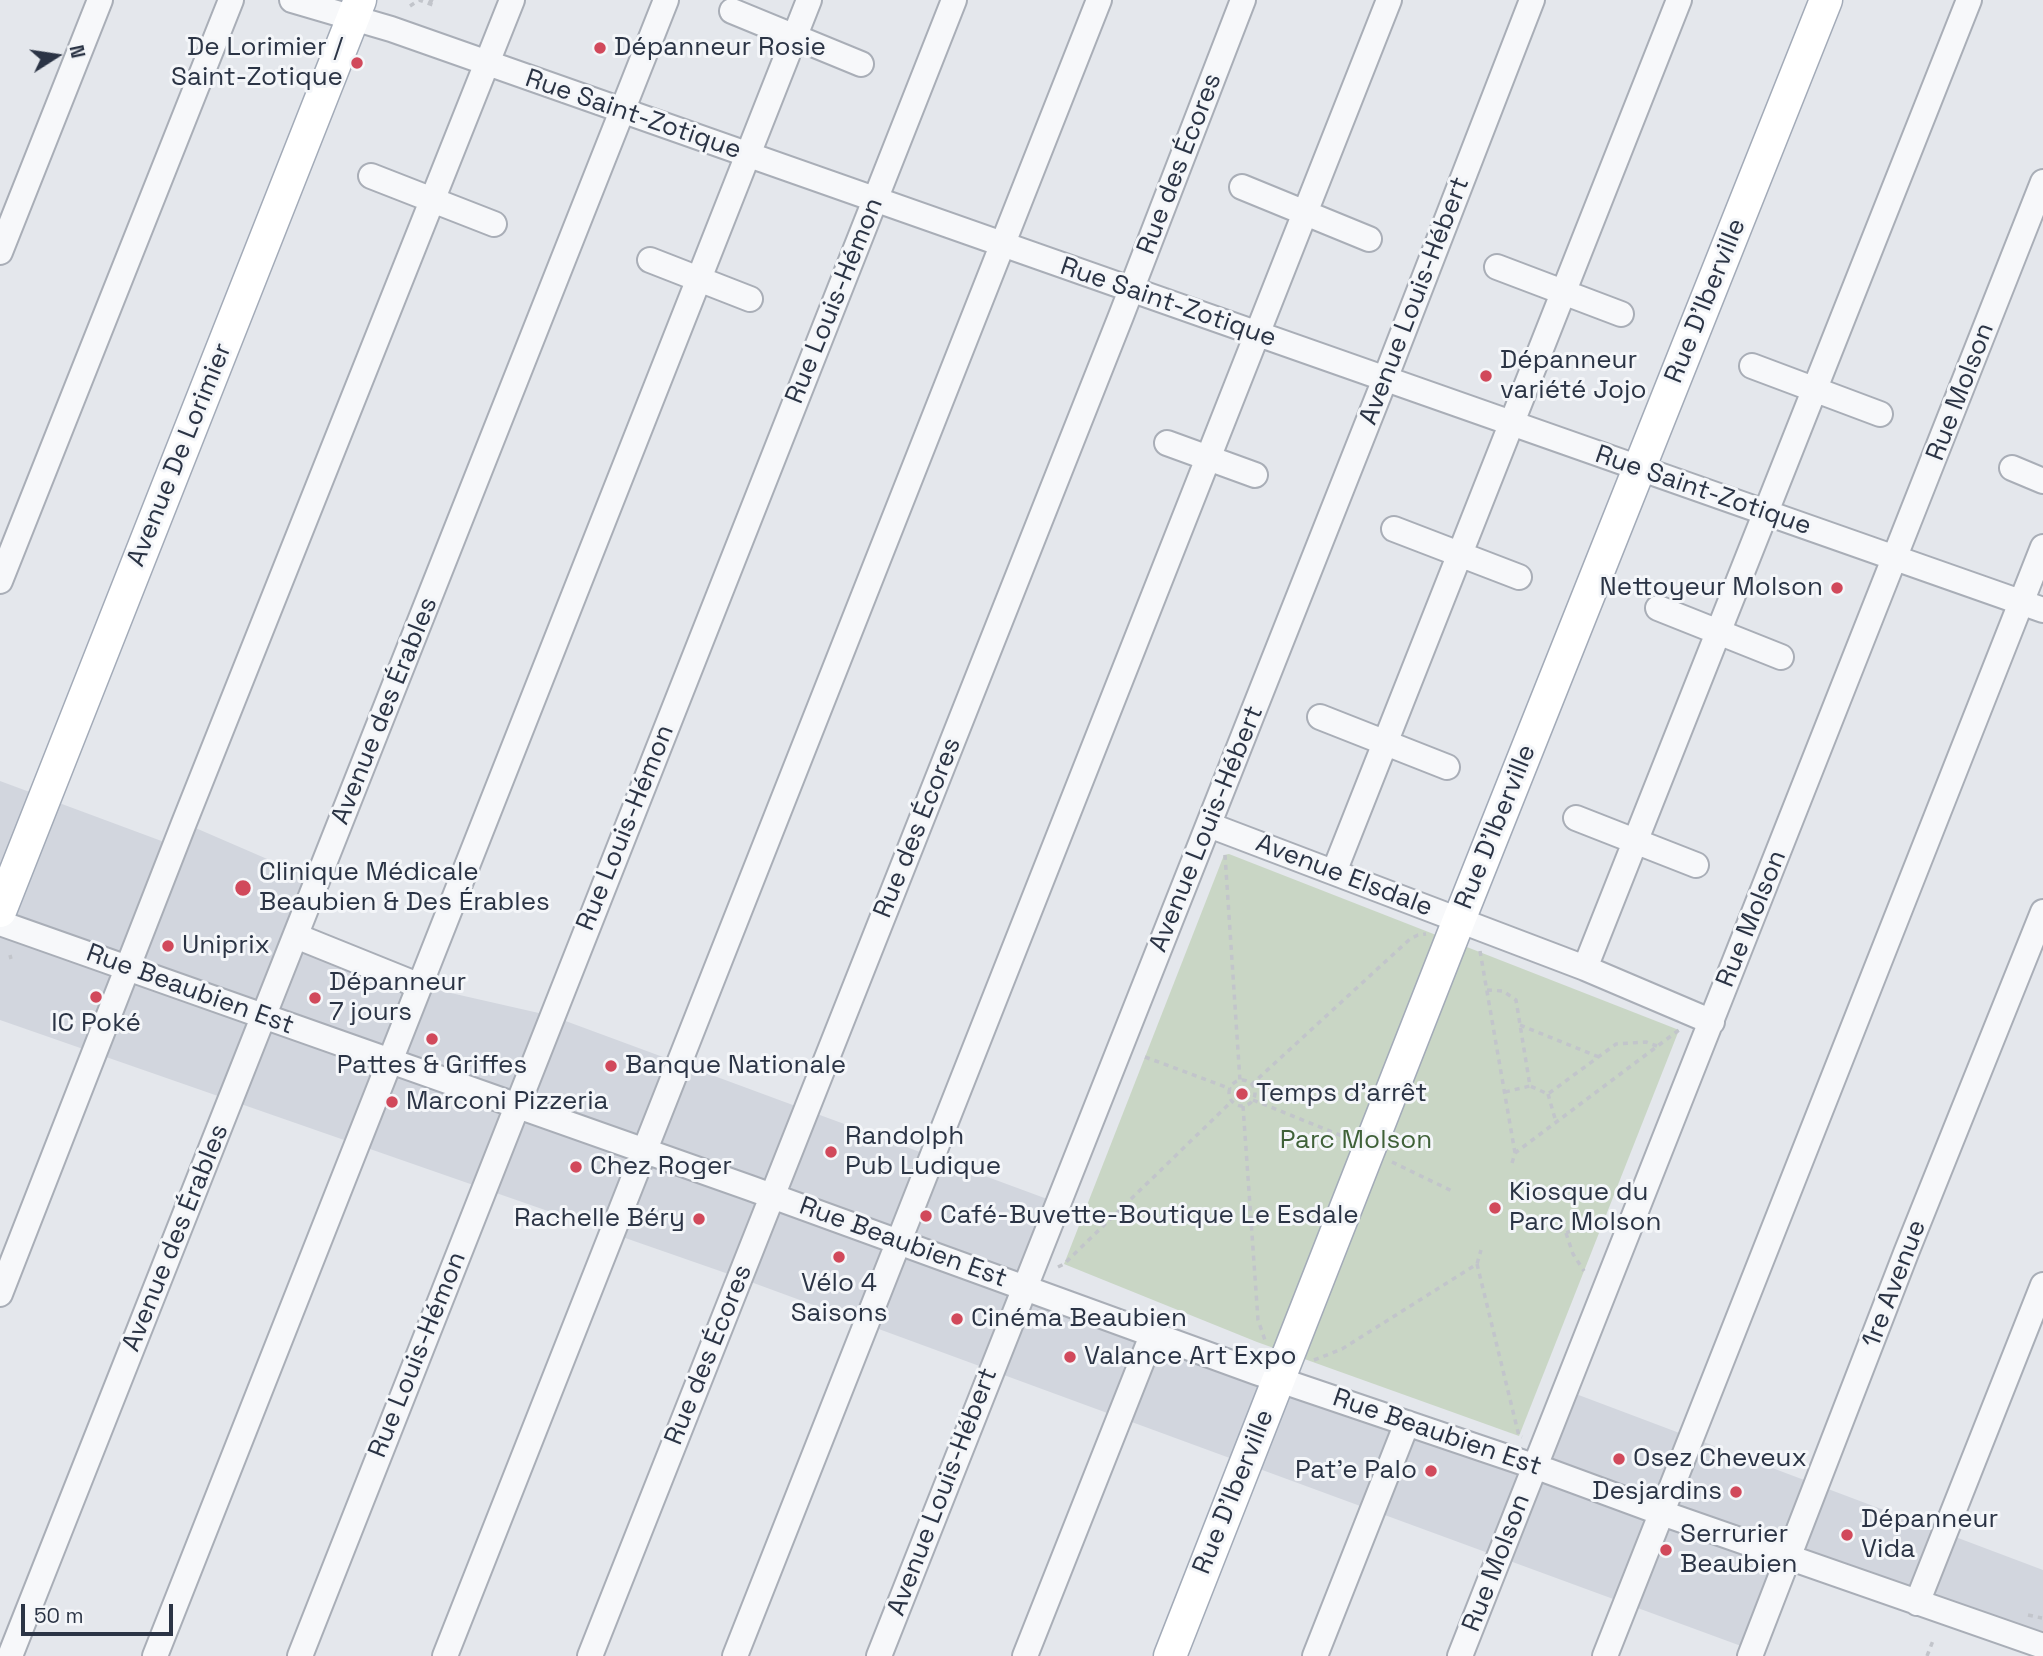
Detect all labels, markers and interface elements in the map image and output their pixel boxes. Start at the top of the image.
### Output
north arrow [21,21,91,91]
place label: De Lorimier / Saint-Zotique [171,32,343,94]
place label: Dépanneur Rosie [614,32,826,64]
marker: Dépanneur Rosie [592,40,608,56]
text: N [63,43,91,60]
marker: De Lorimier / Saint-Zotique [349,55,365,71]
street label: Rue Saint-Zotique [521,63,745,167]
street label: Rue des Écores [1131,69,1229,259]
street label: Avenue Louis-Hébert [1353,173,1477,429]
street label: Rue Louis-Hémon [779,194,891,408]
street label: Rue D'Iberville [1659,214,1753,388]
street label: Rue Saint-Zotique [1056,251,1280,355]
street label: Rue Molson [1920,319,2002,465]
street label: Avenue De Lorimier [121,339,239,571]
place label: Dépanneur variété Jojo [1500,345,1646,406]
marker: Dépanneur variété Jojo [1478,368,1494,384]
street label: Rue Saint-Zotique [1591,439,1815,543]
place label: Nettoyeur Molson [1600,572,1823,604]
marker: Nettoyeur Molson [1829,580,1845,596]
street label: Avenue des Érables [325,593,445,829]
street label: Avenue Louis-Hébert [1143,701,1271,957]
street label: Rue Louis-Hémon [570,721,682,935]
street label: Rue des Écores [868,733,968,923]
street label: Rue D'Iberville [1449,740,1543,914]
street label: Avenue Elsdale [1251,828,1437,924]
street label: Rue Molson [1710,846,1794,992]
place label: Clinique Médicale Beaubien & Des Érables [259,857,550,918]
marker: Clinique Médicale Beaubien & Des Érables [233,878,253,898]
place label: Uniprix [182,930,270,962]
street label: Rue Beaubien Est [82,938,298,1042]
marker: Uniprix [160,938,176,954]
place label: Dépanneur 7 jours [329,967,466,1028]
marker: IC Poké [88,989,104,1005]
marker: Dépanneur 7 jours [307,990,323,1006]
place label: IC Poké [51,1008,141,1040]
marker: Pattes & Griffes [424,1031,440,1047]
place label: Pattes & Griffes [337,1050,527,1082]
place label: Banque Nationale [625,1050,846,1082]
marker: Banque Nationale [603,1058,619,1074]
place label: Temps d'arrêt [1256,1078,1427,1110]
place label: Marconi Pizzeria [406,1086,608,1118]
marker: Temps d'arrêt [1234,1086,1250,1102]
marker: Marconi Pizzeria [384,1094,400,1110]
street label: Avenue des Érables [116,1120,236,1356]
place label: Randolph Pub Ludique [845,1121,1001,1182]
park label: Parc Molson [1280,1125,1432,1157]
marker: Randolph Pub Ludique [823,1144,839,1160]
place label: Chez Roger [590,1151,732,1183]
marker: Chez Roger [568,1159,584,1175]
place label: Kiosque du Parc Molson [1509,1177,1661,1238]
street label: Rue Beaubien Est [795,1191,1011,1295]
place label: Café-Buvette-Boutique Le Esdale [940,1200,1359,1232]
marker: Kiosque du Parc Molson [1487,1200,1503,1216]
place label: Rachelle Béry [514,1203,685,1235]
marker: Café-Buvette-Boutique Le Esdale [918,1208,934,1224]
marker: Rachelle Béry [691,1211,707,1227]
street label: 1re Avenue [1856,1216,1934,1352]
street label: Rue Louis-Hémon [362,1248,474,1462]
marker: Vélo 4 Saisons [831,1249,847,1265]
street label: Rue des Écores [659,1260,759,1450]
place label: Vélo 4 Saisons [791,1268,887,1330]
place label: Cinéma Beaubien [971,1303,1187,1335]
marker: Cinéma Beaubien [949,1311,965,1327]
place label: Valance Art Expo [1084,1341,1297,1373]
marker: Valance Art Expo [1062,1349,1078,1365]
street label: Avenue Louis-Hébert [881,1364,1005,1620]
street label: Rue Beaubien Est [1329,1383,1545,1483]
street label: Rue D'Iberville [1187,1405,1281,1579]
place label: Osez Cheveux [1633,1443,1807,1475]
marker: Osez Cheveux [1611,1451,1627,1467]
place label: Pat'e Palo [1295,1455,1417,1487]
marker: Pat'e Palo [1423,1463,1439,1479]
place label: Desjardins [1592,1476,1722,1508]
marker: Desjardins [1728,1484,1744,1500]
street label: Rue Molson [1456,1490,1538,1636]
place label: Dépanneur Vida [1861,1504,1998,1566]
place label: Serrurier Beaubien [1680,1519,1798,1580]
marker: Dépanneur Vida [1839,1527,1855,1543]
marker: Serrurier Beaubien [1658,1542,1674,1558]
scale bar [24,1590,177,1634]
text: 50 m [34,1602,84,1629]

